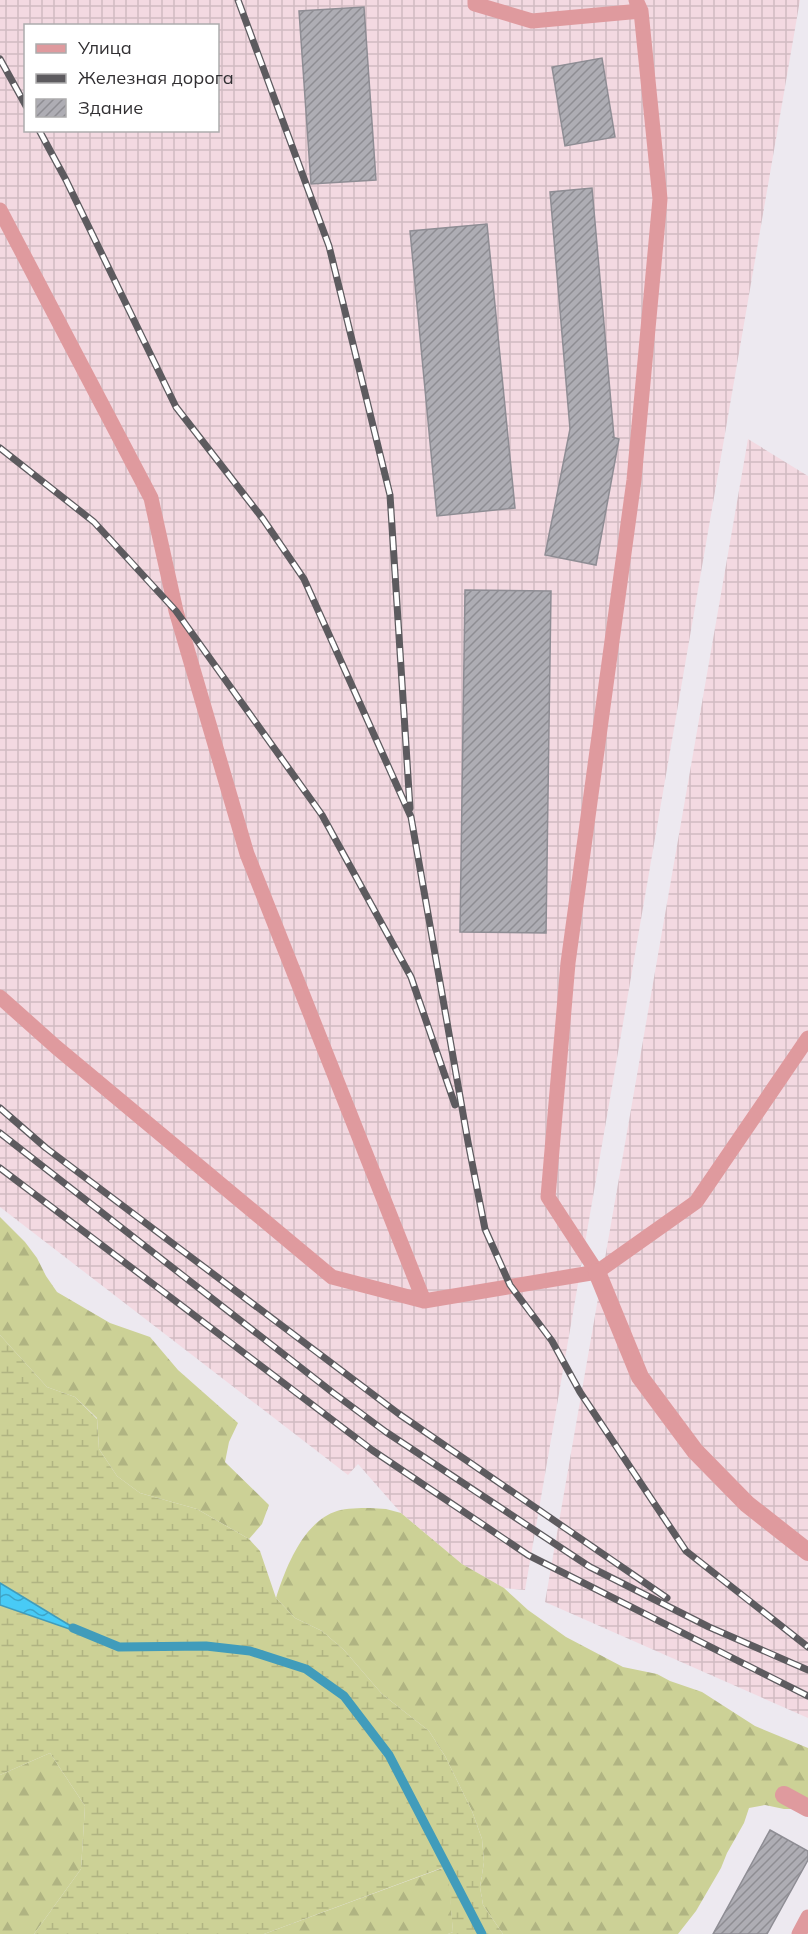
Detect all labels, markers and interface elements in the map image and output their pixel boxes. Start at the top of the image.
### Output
legend [24,24,219,132]
text: Улица [77,36,132,59]
text: Железная дорога [78,66,234,89]
text: Здание [78,96,143,119]

